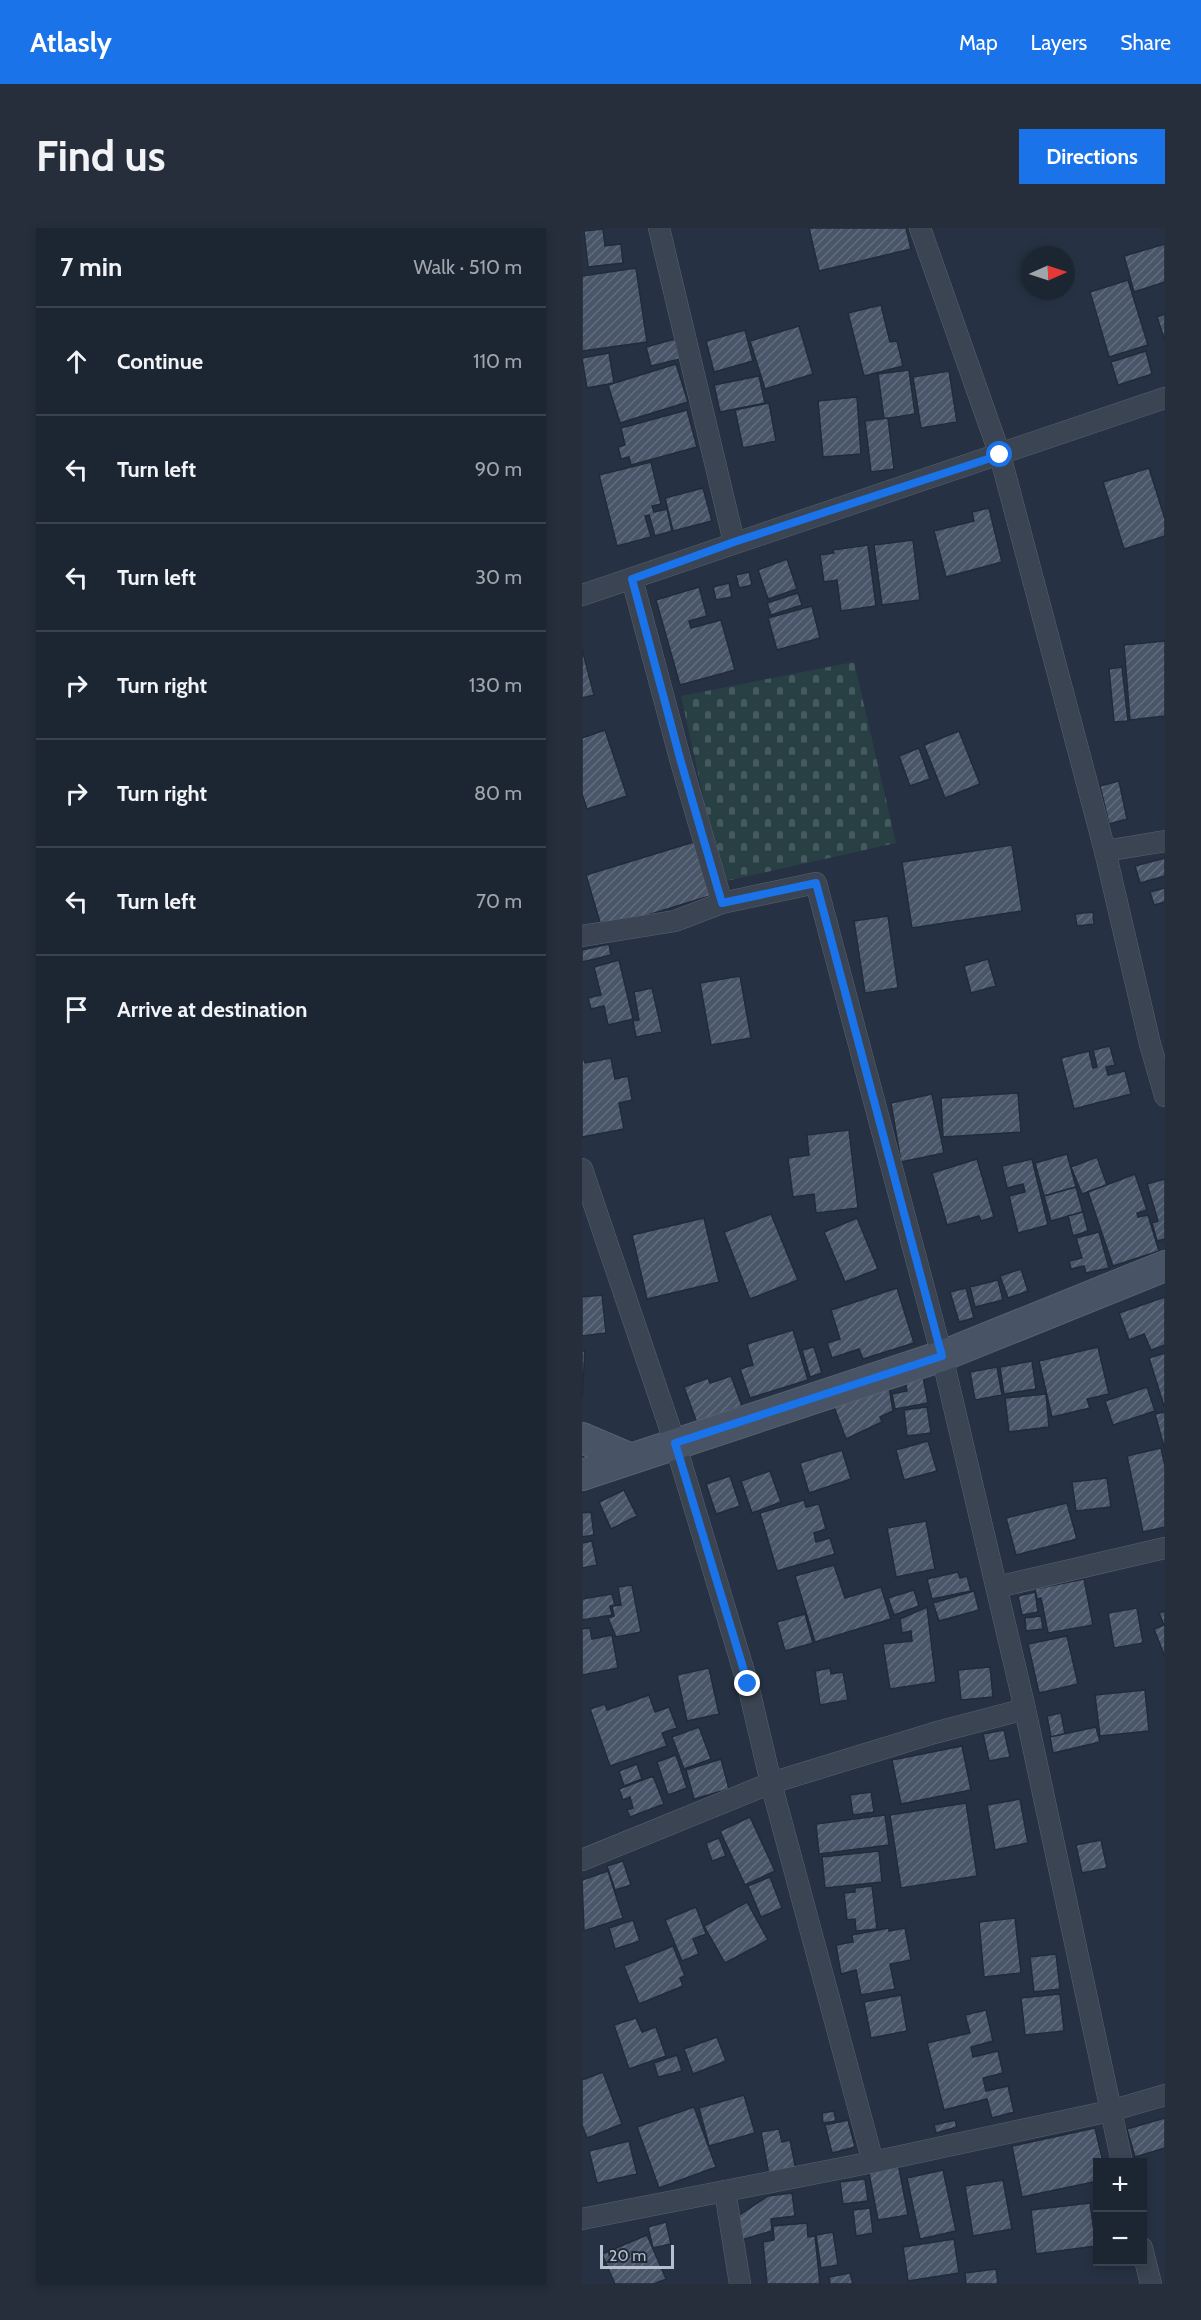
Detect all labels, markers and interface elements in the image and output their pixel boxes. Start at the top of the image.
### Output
text: Atlasly [30,25,112,59]
text: Map [959,30,998,55]
text: Layers [1031,30,1087,55]
text: Share [1120,30,1171,55]
button: Directions [1019,129,1165,184]
text: Find us [36,130,165,182]
north arrow [1021,246,1075,300]
text: 7 min [60,251,122,283]
text: Walk · 510 m [414,255,522,279]
icon: ahead [60,345,93,378]
text: Continue [117,348,203,375]
text: 110 m [473,349,522,373]
route start [986,441,1012,467]
icon: left [60,453,93,486]
text: Turn left [117,456,196,483]
text: 90 m [475,457,522,481]
icon: left [60,561,93,594]
text: Turn left [117,564,196,591]
text: 30 m [475,565,522,589]
icon: right [60,669,93,702]
text: Turn right [117,672,207,699]
text: 130 m [469,673,522,697]
icon: right [60,777,93,810]
text: Turn right [117,780,207,807]
text: 80 m [474,781,522,805]
icon: left [60,885,93,918]
text: Turn left [117,888,196,915]
text: 70 m [476,889,522,913]
icon: arrive [60,993,93,1026]
text: Arrive at destination [117,996,307,1023]
route end [734,1670,760,1696]
map controls [1093,2158,1147,2266]
button: + [1093,2158,1147,2212]
button: − [1093,2212,1147,2266]
scale bar [600,2242,674,2270]
text: 20 m [609,2246,646,2265]

